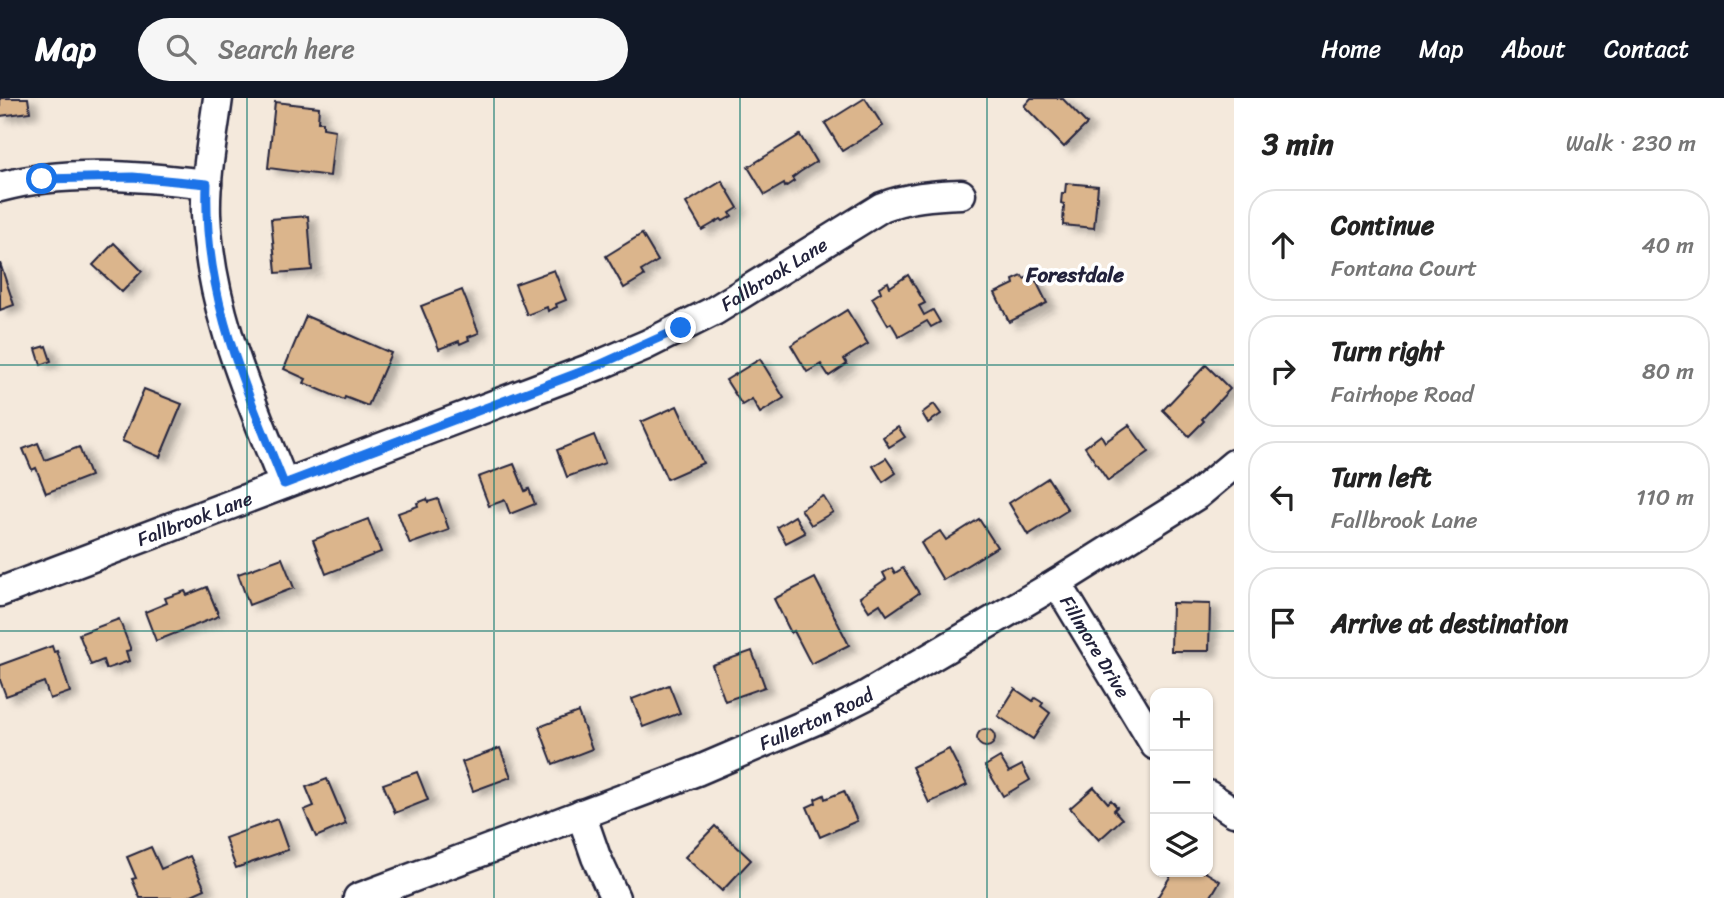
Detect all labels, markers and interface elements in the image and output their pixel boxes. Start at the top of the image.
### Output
search box [138,18,628,81]
text: Map [35,20,96,78]
text: Search here [218,26,355,72]
text: Home [1321,28,1381,70]
text: Map [1419,28,1463,70]
text: About [1501,28,1566,70]
text: Contact [1604,28,1689,70]
icon: search [162,30,200,68]
text: 3 min [1262,117,1334,171]
text: Walk · 230 m [1566,123,1696,164]
route start [26,163,57,194]
text: Continue [1331,202,1434,248]
text: 40 m [1641,225,1694,266]
icon: ahead [1264,226,1302,264]
street label: Fallbrook Lane [714,228,834,320]
text: Fontana Court [1331,248,1477,289]
district label: Forestdale [1025,256,1124,294]
route end [665,312,696,343]
text: Turn right [1331,328,1444,374]
text: 80 m [1642,351,1694,392]
icon: right [1264,352,1302,390]
text: Fairhope Road [1331,374,1474,415]
text: Turn left [1331,454,1431,500]
text: 110 m [1636,477,1694,518]
icon: left [1264,478,1302,516]
street label: Fallbrook Lane [132,482,257,556]
text: Fallbrook Lane [1331,500,1478,541]
street label: Fillmore Drive [1051,589,1139,705]
text: Arrive at destination [1331,600,1568,646]
icon: arrive [1264,604,1302,642]
street label: Fullerton Road [754,678,882,760]
map controls [1150,688,1213,877]
button: + [1150,688,1213,751]
button: − [1150,751,1213,814]
button: layers [1150,814,1213,877]

